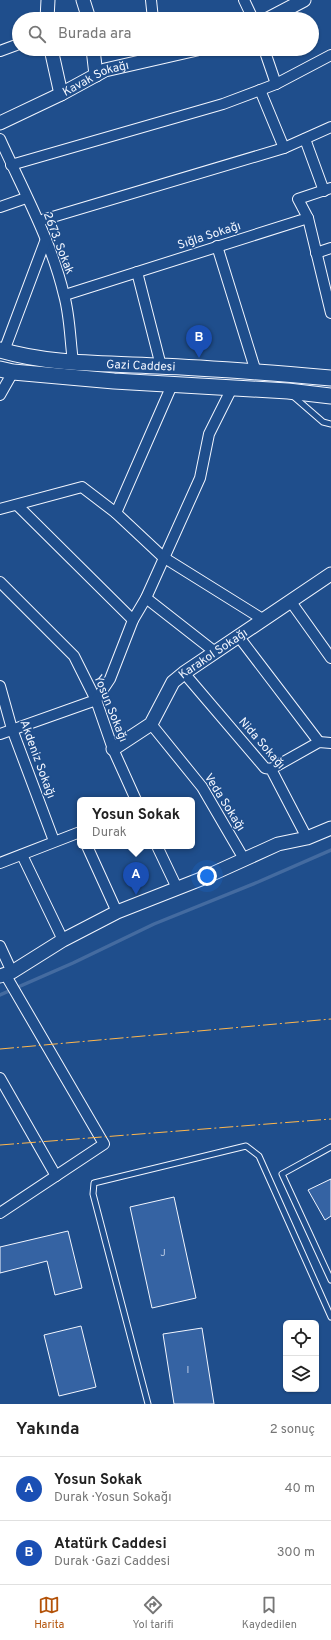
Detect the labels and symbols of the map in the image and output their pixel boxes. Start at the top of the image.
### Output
street label: Kavak Sokağı [60,58,131,101]
street label: 2673. Sokak [39,210,77,277]
street label: Sığla Sokağı [176,218,243,254]
pin: B [186,325,212,358]
street label: Gazi Caddesi [106,357,176,376]
street label: Karakol Sokağı [176,625,251,683]
street label: Yosun Sokağı [89,672,131,744]
street label: Nida Sokağı [234,714,288,773]
street label: Akdeniz Sokağı [15,718,59,801]
street label: Veda Sokağı [200,771,248,834]
pin: A [123,862,149,895]
your location [197,866,217,886]
house number: J [160,1247,166,1260]
house number: I [187,1364,189,1377]

